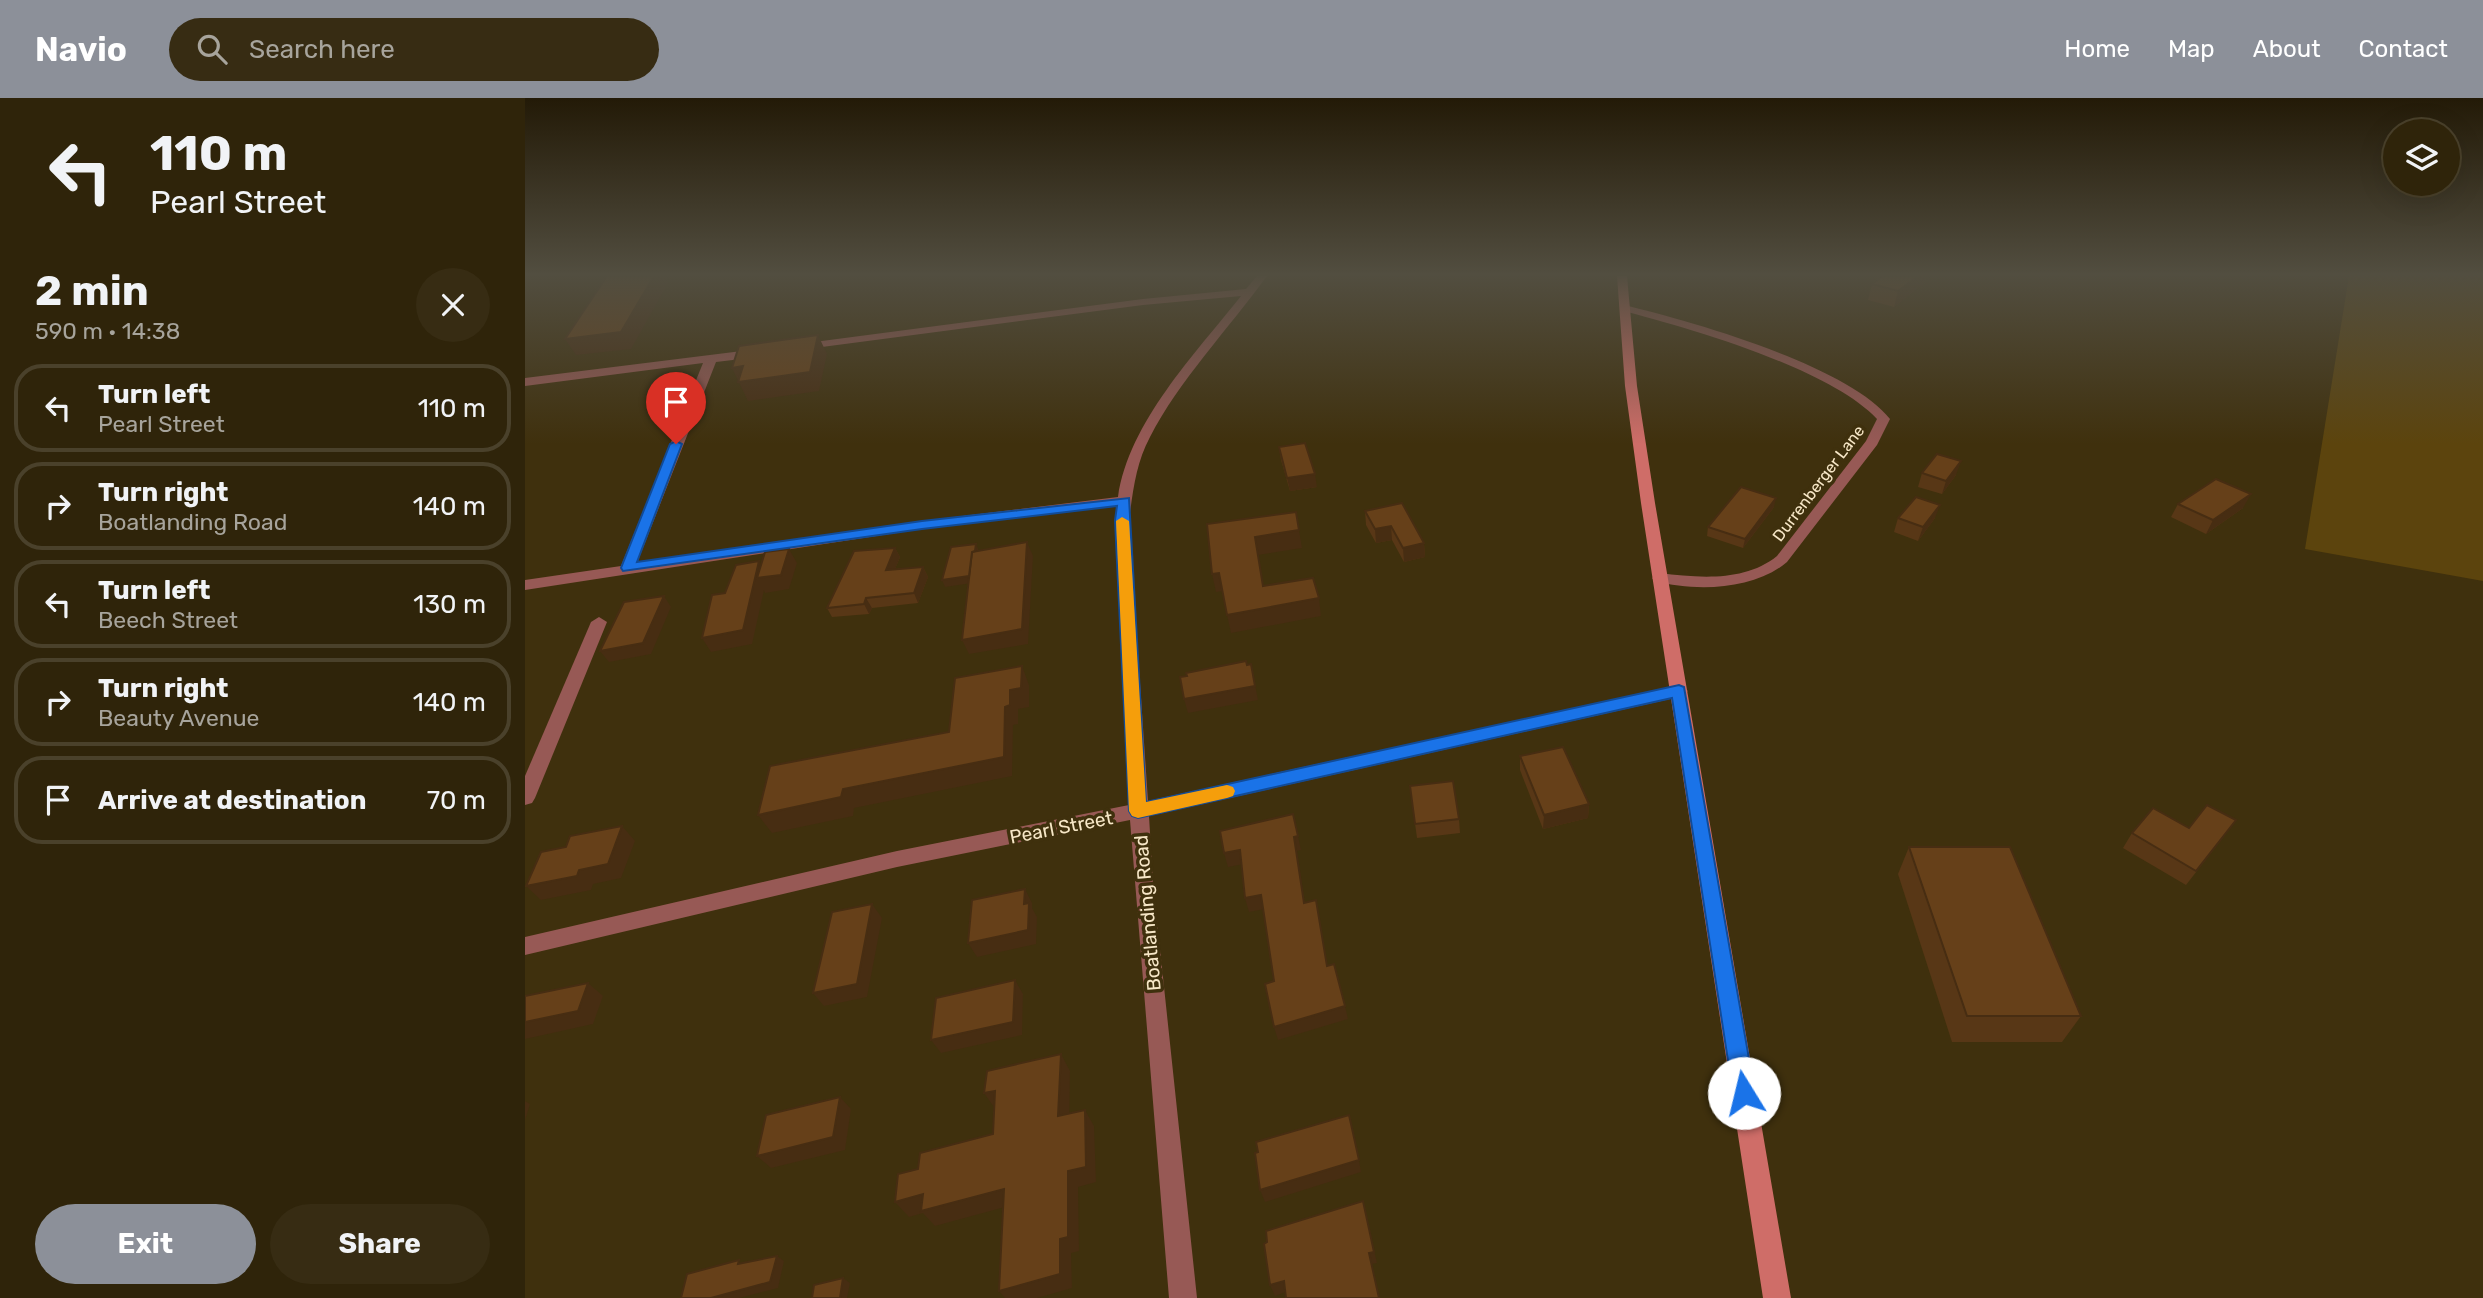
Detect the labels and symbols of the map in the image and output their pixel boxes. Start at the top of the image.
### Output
pin [646,372,706,444]
street label: Durrenberger Lane [1769,422,1868,545]
street label: Pearl Street [1008,806,1115,849]
street label: Boatlanding Road [1129,834,1166,992]
position arrow [1707,1056,1781,1130]

